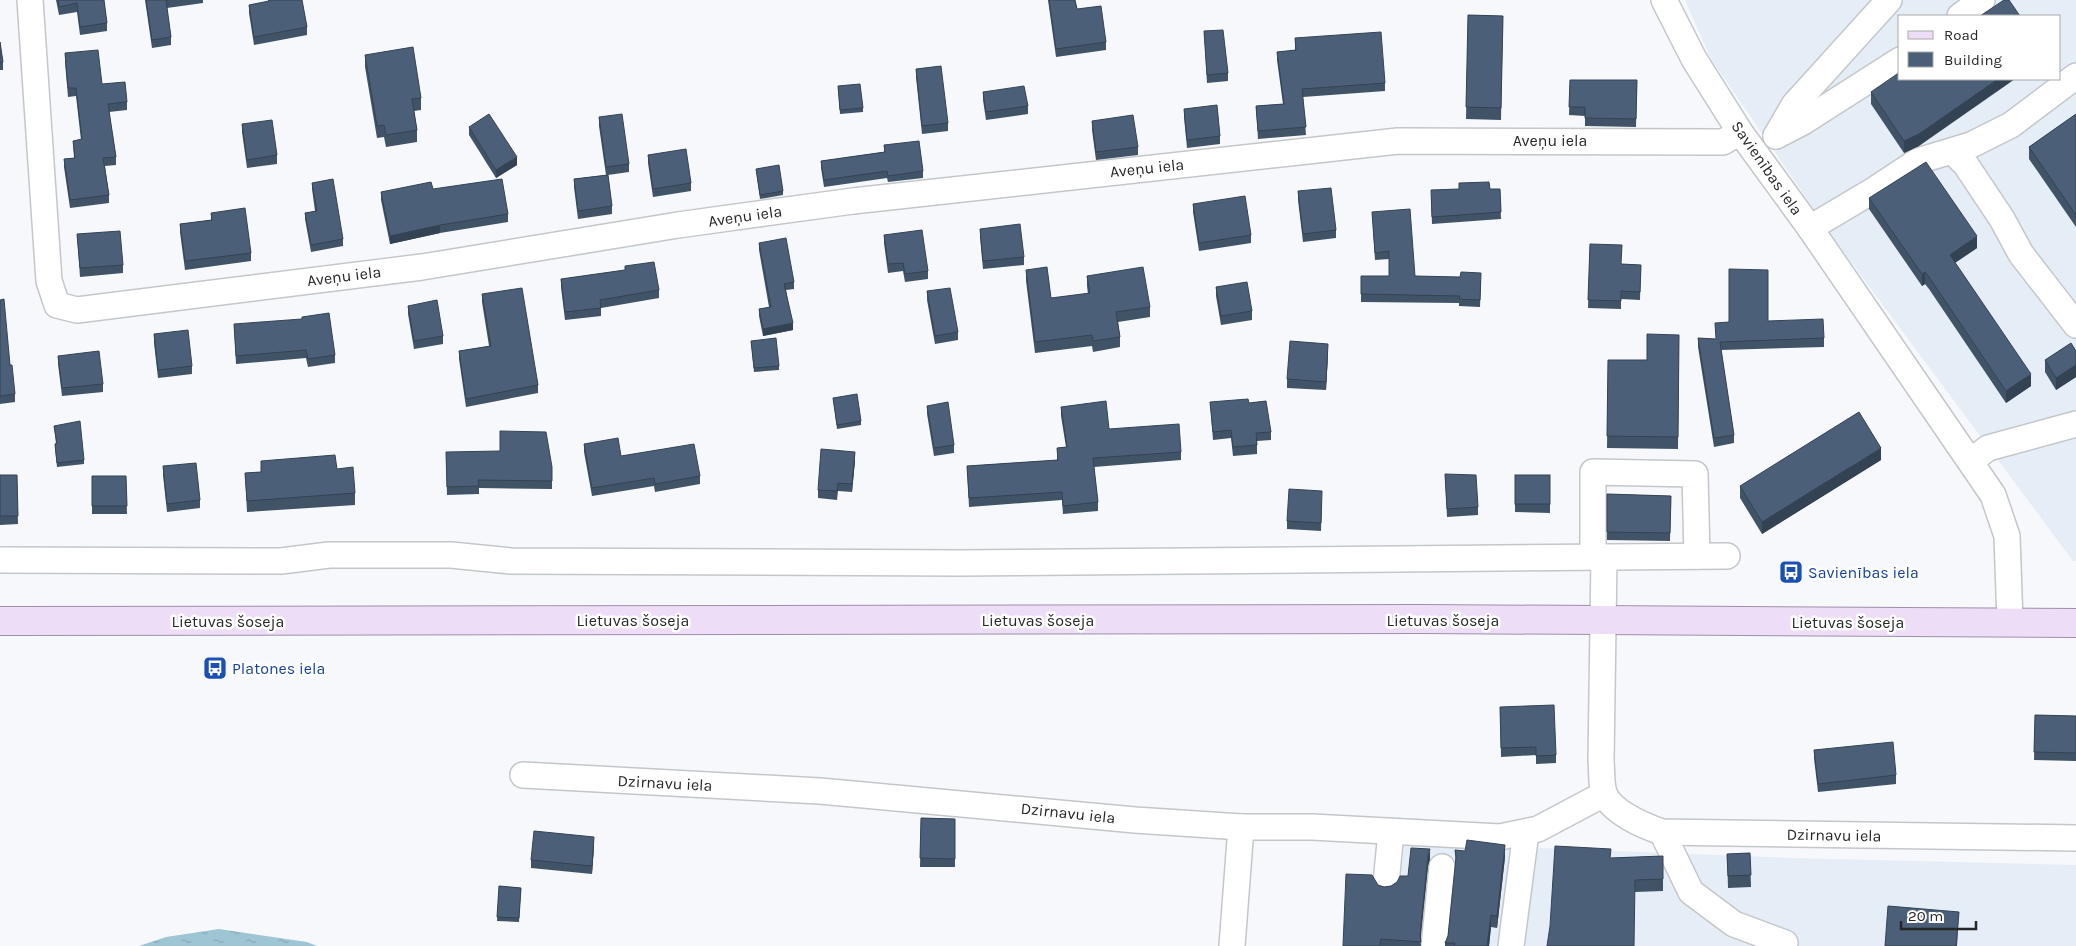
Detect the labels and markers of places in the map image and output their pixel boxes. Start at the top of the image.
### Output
bus stop icon: Savienības iela [1778,559,1804,585]
place label: Savienības iela [1808,563,1919,582]
bus stop icon: Platones iela [202,655,228,681]
place label: Platones iela [232,659,325,678]

